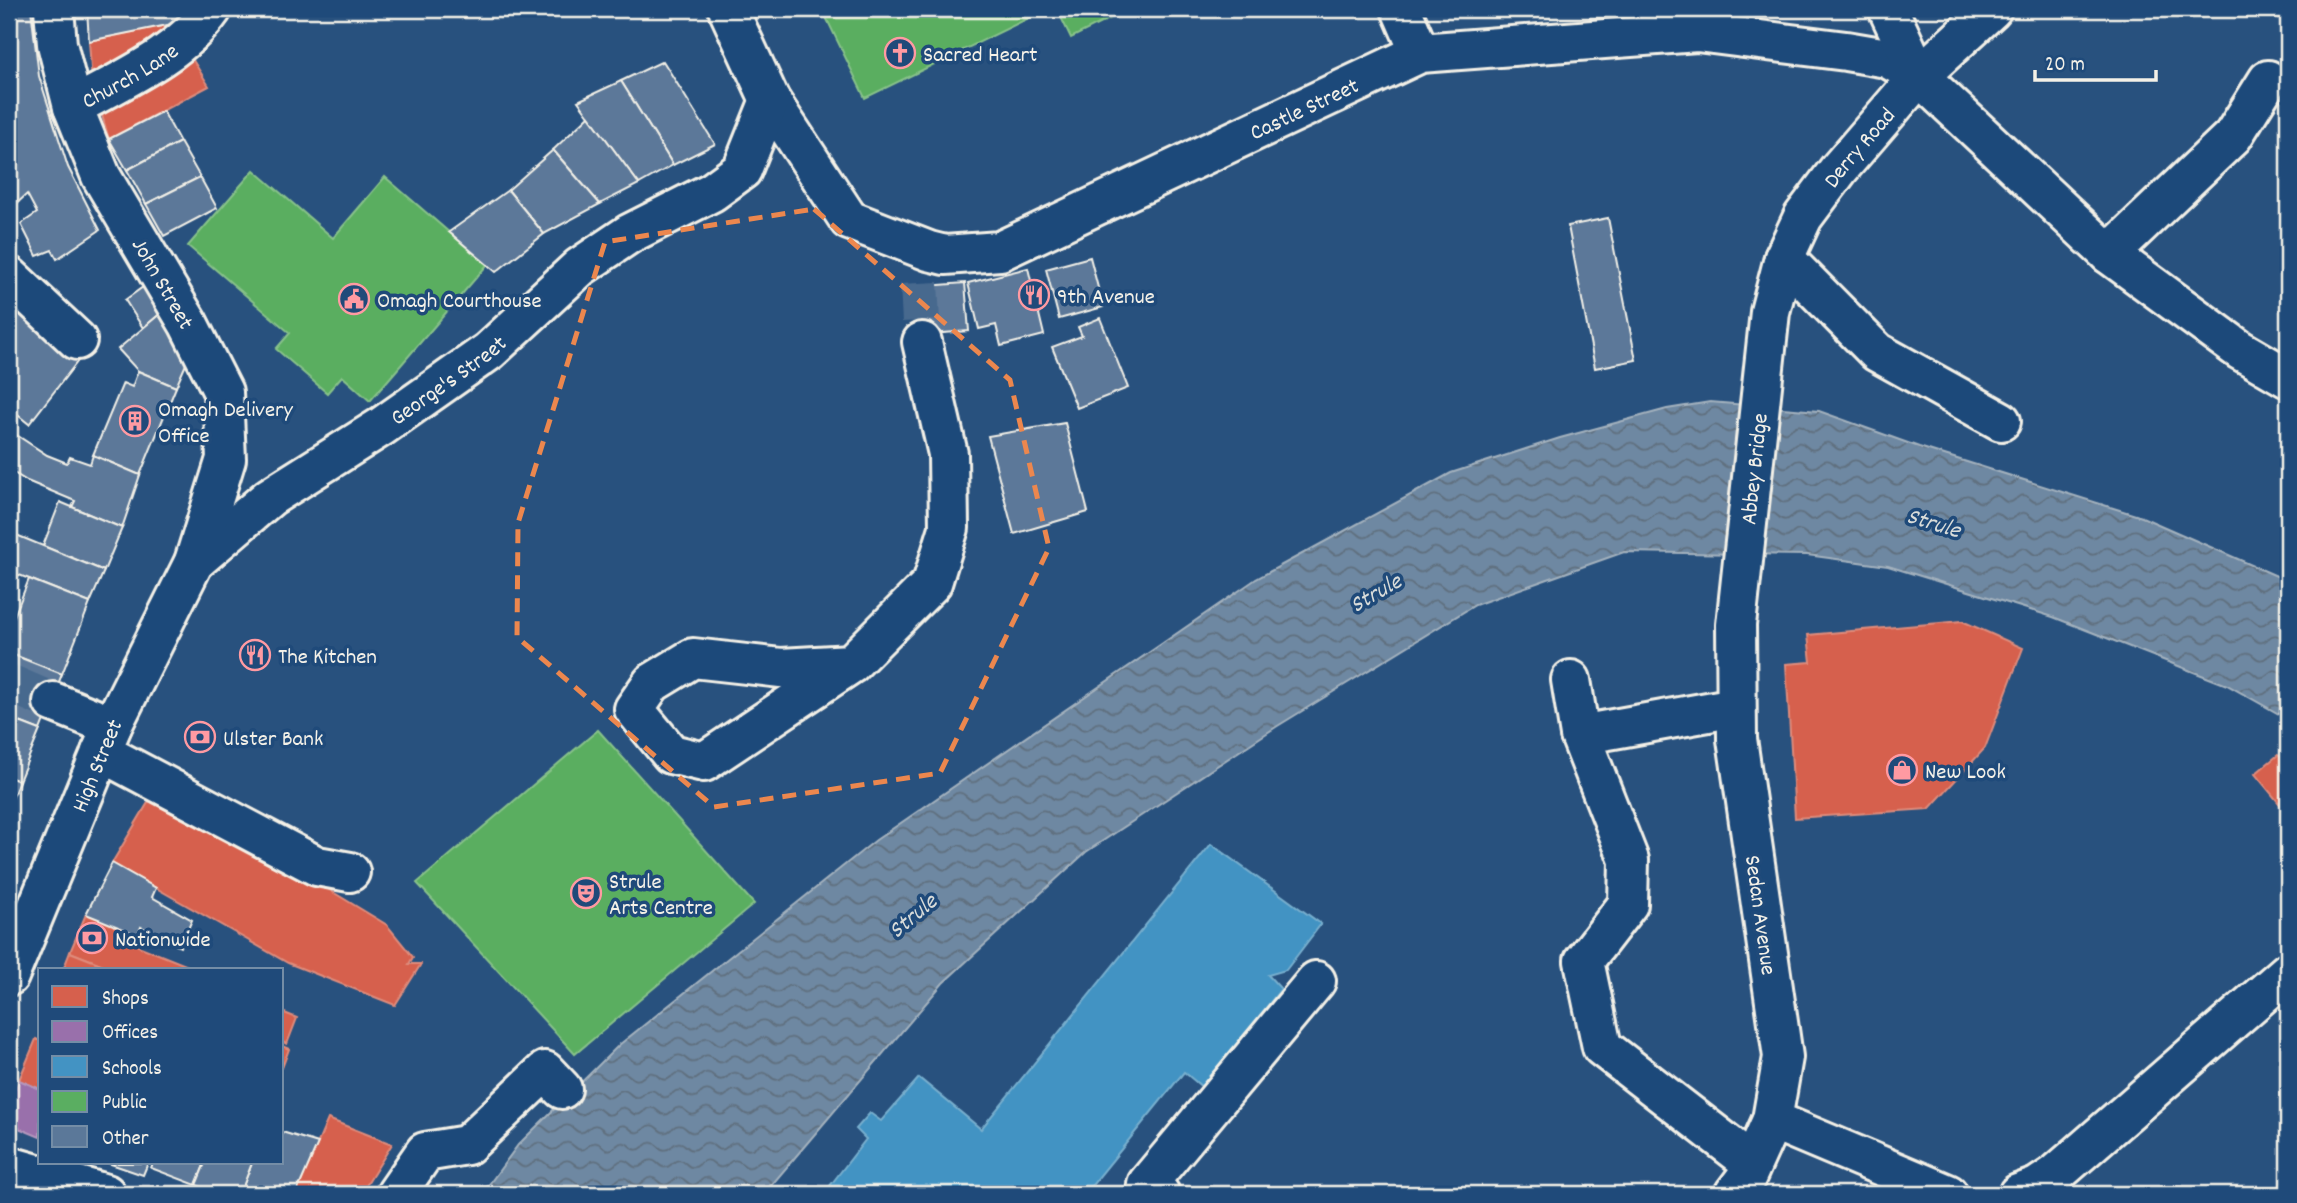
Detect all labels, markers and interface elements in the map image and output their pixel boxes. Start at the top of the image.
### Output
church icon: Sacred Heart [883,36,917,70]
street label: Church Lane [77,37,187,119]
scale bar [2035,38,2155,82]
place label: Sacred Heart [923,40,1038,73]
text: 20 m [2045,51,2085,81]
street label: Castle Street [1245,71,1365,151]
street label: Derry Road [1817,102,1905,196]
street label: John Street [121,233,200,337]
restaurant icon: 9th Avenue [1017,278,1051,312]
public building icon: Omagh Courthouse [337,282,371,316]
place label: 9th Avenue [1057,282,1155,315]
place label: Omagh Courthouse [377,286,542,319]
street label: George's Street [385,329,516,435]
place label: Omagh Delivery Office [158,395,294,454]
building icon: Omagh Delivery Office [118,404,152,438]
street label: Abbey Bridge [1734,412,1779,527]
water label: Strule [1902,501,1966,550]
water label: Strule [1344,565,1410,623]
restaurant icon: The Kitchen [238,638,272,672]
place label: The Kitchen [278,642,377,675]
street label: High Street [65,714,133,818]
bank icon: Ulster Bank [183,720,217,754]
place label: Ulster Bank [223,724,323,757]
shop icon: New Look [1885,753,1919,787]
place label: New Look [1925,757,2006,790]
street label: Sedan Avenue [1734,853,1783,978]
place label: Strule Arts Centre [609,867,713,926]
theatre icon: Strule Arts Centre [569,876,603,910]
water label: Strule [882,886,947,948]
bank icon: Nationwide [75,921,109,955]
place label: Nationwide [115,925,211,958]
legend [38,968,284,1164]
text: Shops [102,985,149,1015]
text: Offices [102,1019,158,1049]
text: Schools [102,1055,162,1085]
text: Public [102,1089,147,1119]
text: Other [102,1125,149,1155]

